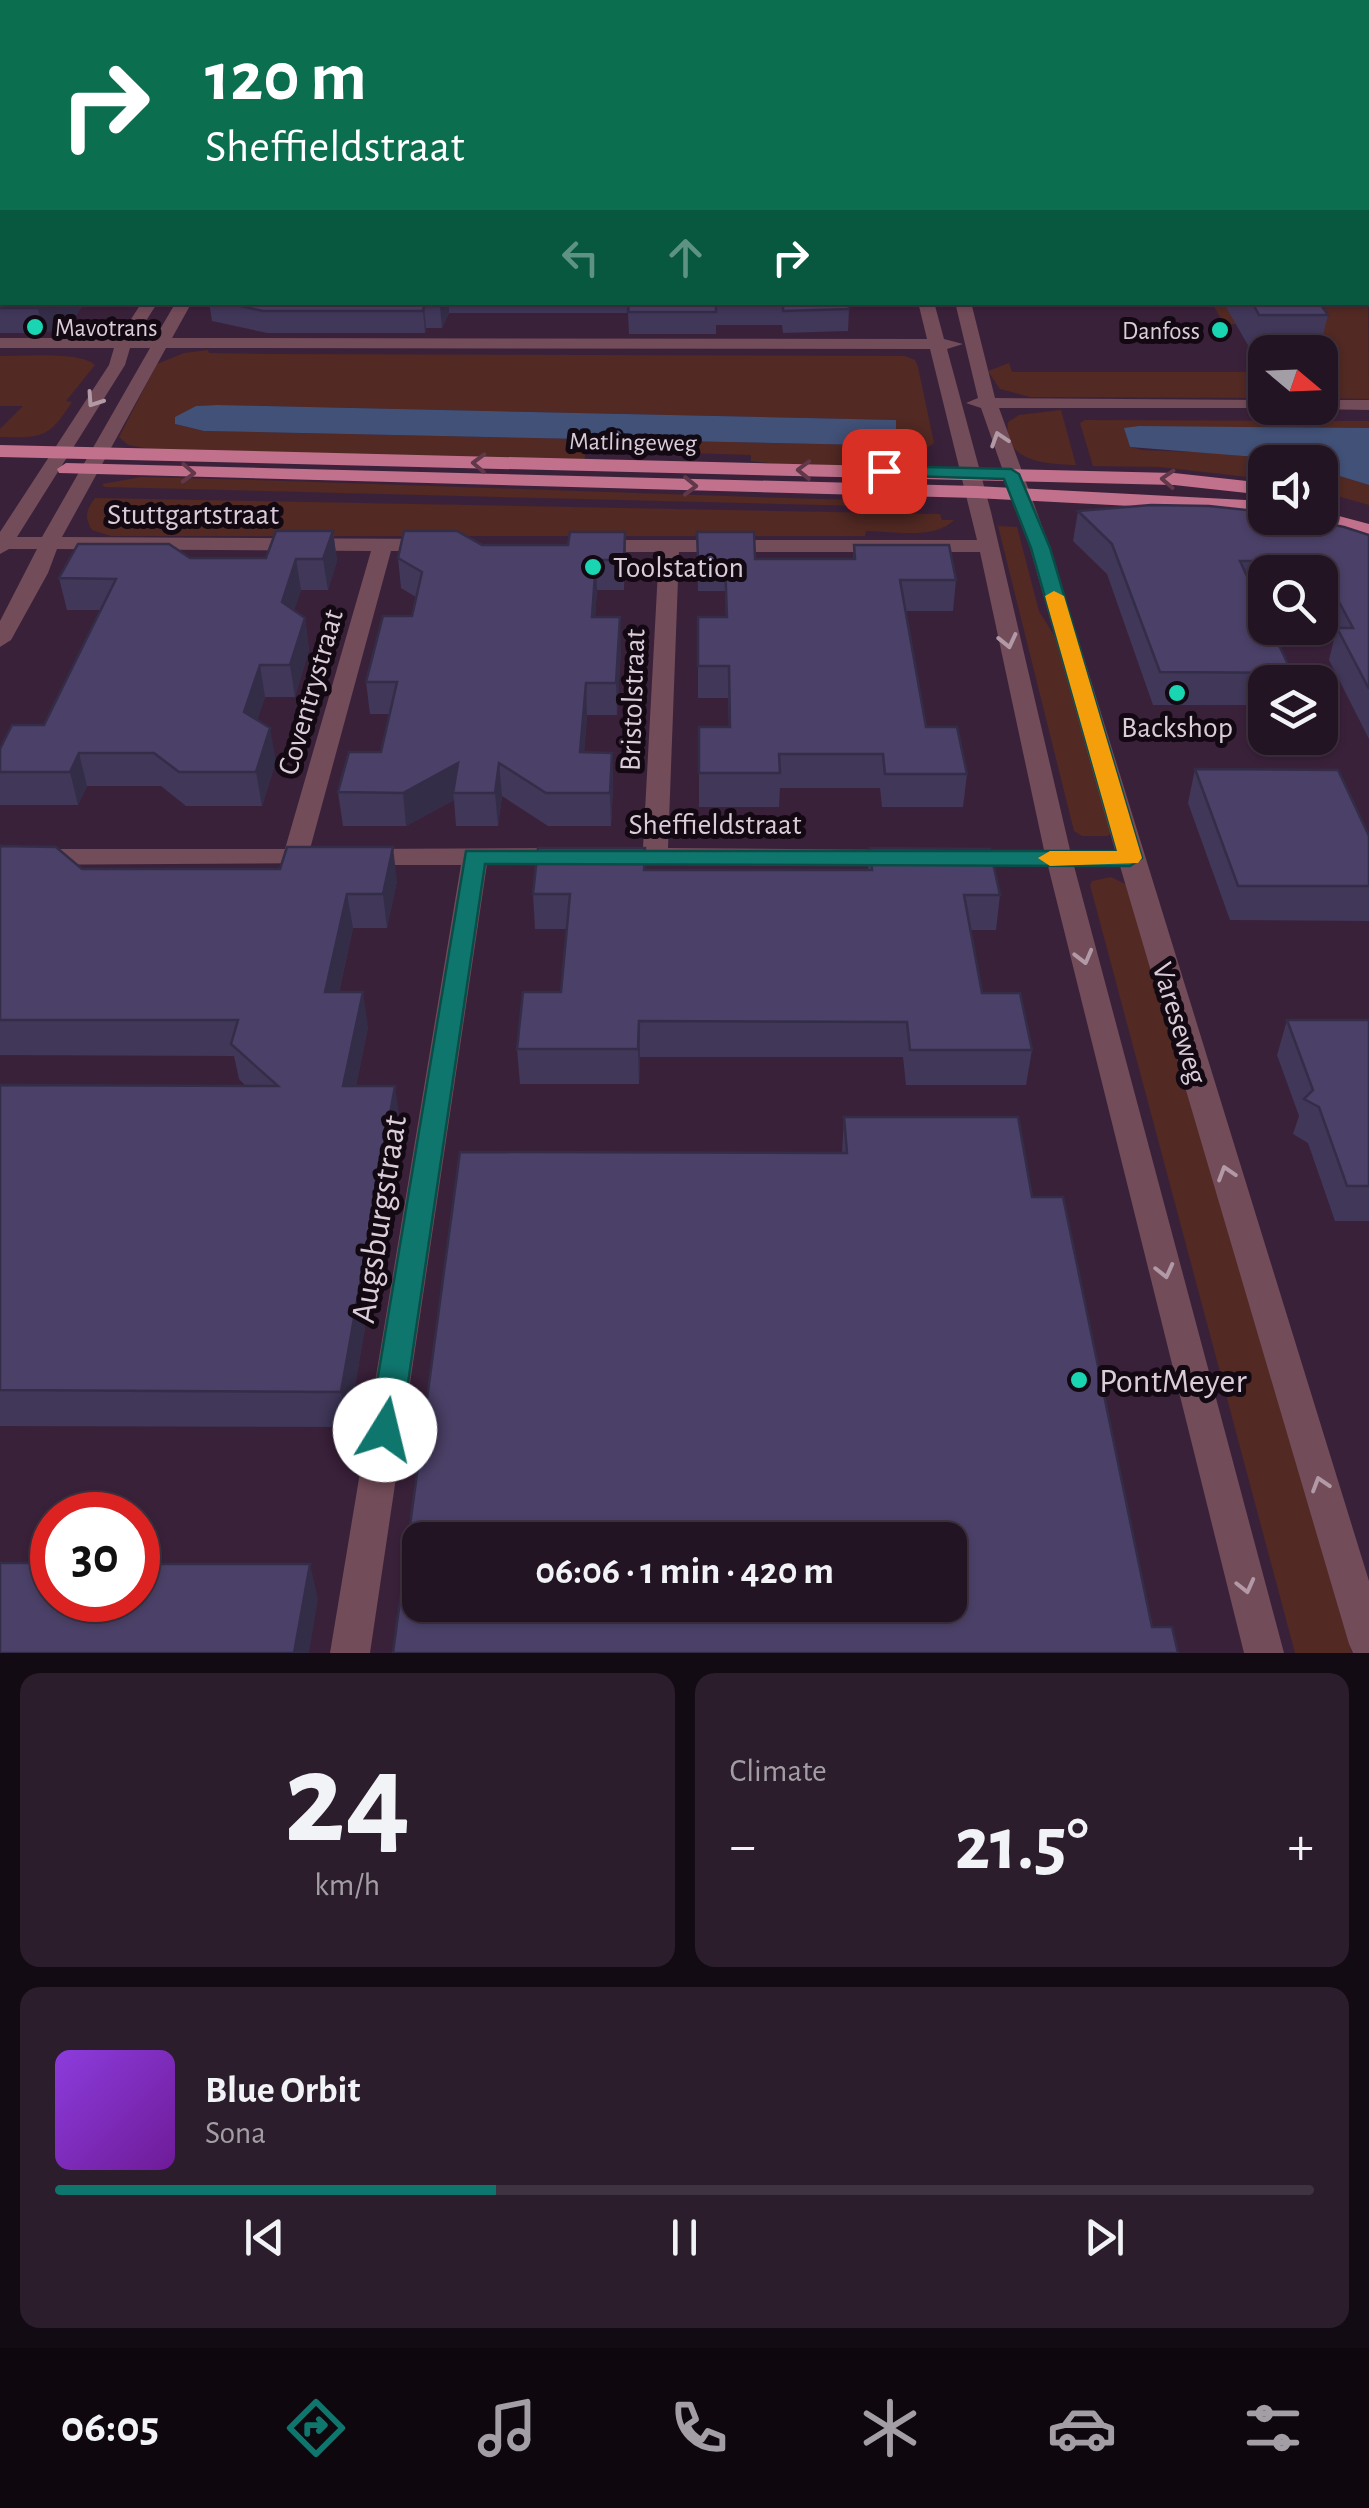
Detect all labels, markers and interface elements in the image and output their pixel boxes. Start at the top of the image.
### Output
icon: right [40,40,170,170]
text: 120 m [205,43,367,113]
text: Sheffieldstraat [205,125,465,170]
icon: left [553,230,608,285]
icon: ahead [658,230,713,285]
icon: right [763,230,818,285]
marker: Mavotrans [24,316,46,338]
place label: Mavotrans [55,316,157,341]
place label: Danfoss [1122,319,1200,344]
marker: Danfoss [1209,319,1231,341]
north arrow [1248,335,1338,425]
map controls [1248,335,1338,755]
one-way arrow [88,388,106,407]
street label: Matlingeweg [569,429,698,456]
pin [842,429,927,514]
one-way arrow [991,431,1011,448]
icon: arrive [857,444,912,499]
button: sound [1248,445,1338,535]
one-way arrow [470,452,486,473]
one-way arrow [795,459,810,481]
one-way arrow [181,462,197,483]
one-way arrow [1160,469,1176,490]
one-way arrow [682,475,698,496]
street label: Stuttgartstraat [107,500,279,530]
place label: Toolstation [613,553,744,583]
button: search [1248,555,1338,645]
marker: Toolstation [582,556,604,578]
street label: Coventrystraat [273,606,349,778]
street label: Bristolstraat [616,628,650,772]
one-way arrow [996,632,1017,649]
button: layers [1248,665,1338,755]
marker: Backshop [1166,682,1188,704]
place label: Backshop [1121,713,1233,743]
street label: Sheffieldstraat [628,810,802,840]
one-way arrow [1072,948,1093,965]
street label: Vareseweg [1146,959,1212,1088]
street label: Augsburgstraat [346,1113,413,1326]
one-way arrow [1217,1165,1238,1182]
one-way arrow [1154,1262,1175,1279]
place label: PontMeyer [1099,1364,1247,1399]
marker: PontMeyer [1068,1369,1090,1391]
position arrow [333,1378,437,1482]
one-way arrow [1311,1476,1332,1493]
speed limit sign: 30 [30,1492,160,1622]
text: 06:06 · 1 min · 420 m [535,1553,834,1591]
one-way arrow [1235,1577,1256,1594]
text: 24 [284,1736,411,1866]
text: Climate [730,1755,827,1787]
text: 21.5° [955,1808,1089,1883]
text: − [730,1819,756,1874]
text: + [1288,1819,1314,1874]
text: km/h [314,1869,380,1901]
text: Blue Orbit [205,2072,360,2110]
text: Sona [205,2117,266,2149]
icon: previous [237,2210,292,2265]
icon: pause [657,2210,712,2265]
icon: next [1077,2210,1132,2265]
icon: directions [281,2393,351,2463]
icon: music [472,2393,542,2463]
icon: phone [664,2393,734,2463]
icon: climate [855,2393,925,2463]
icon: car [1047,2393,1117,2463]
icon: filters [1238,2393,1308,2463]
text: 06:05 [61,2405,159,2450]

